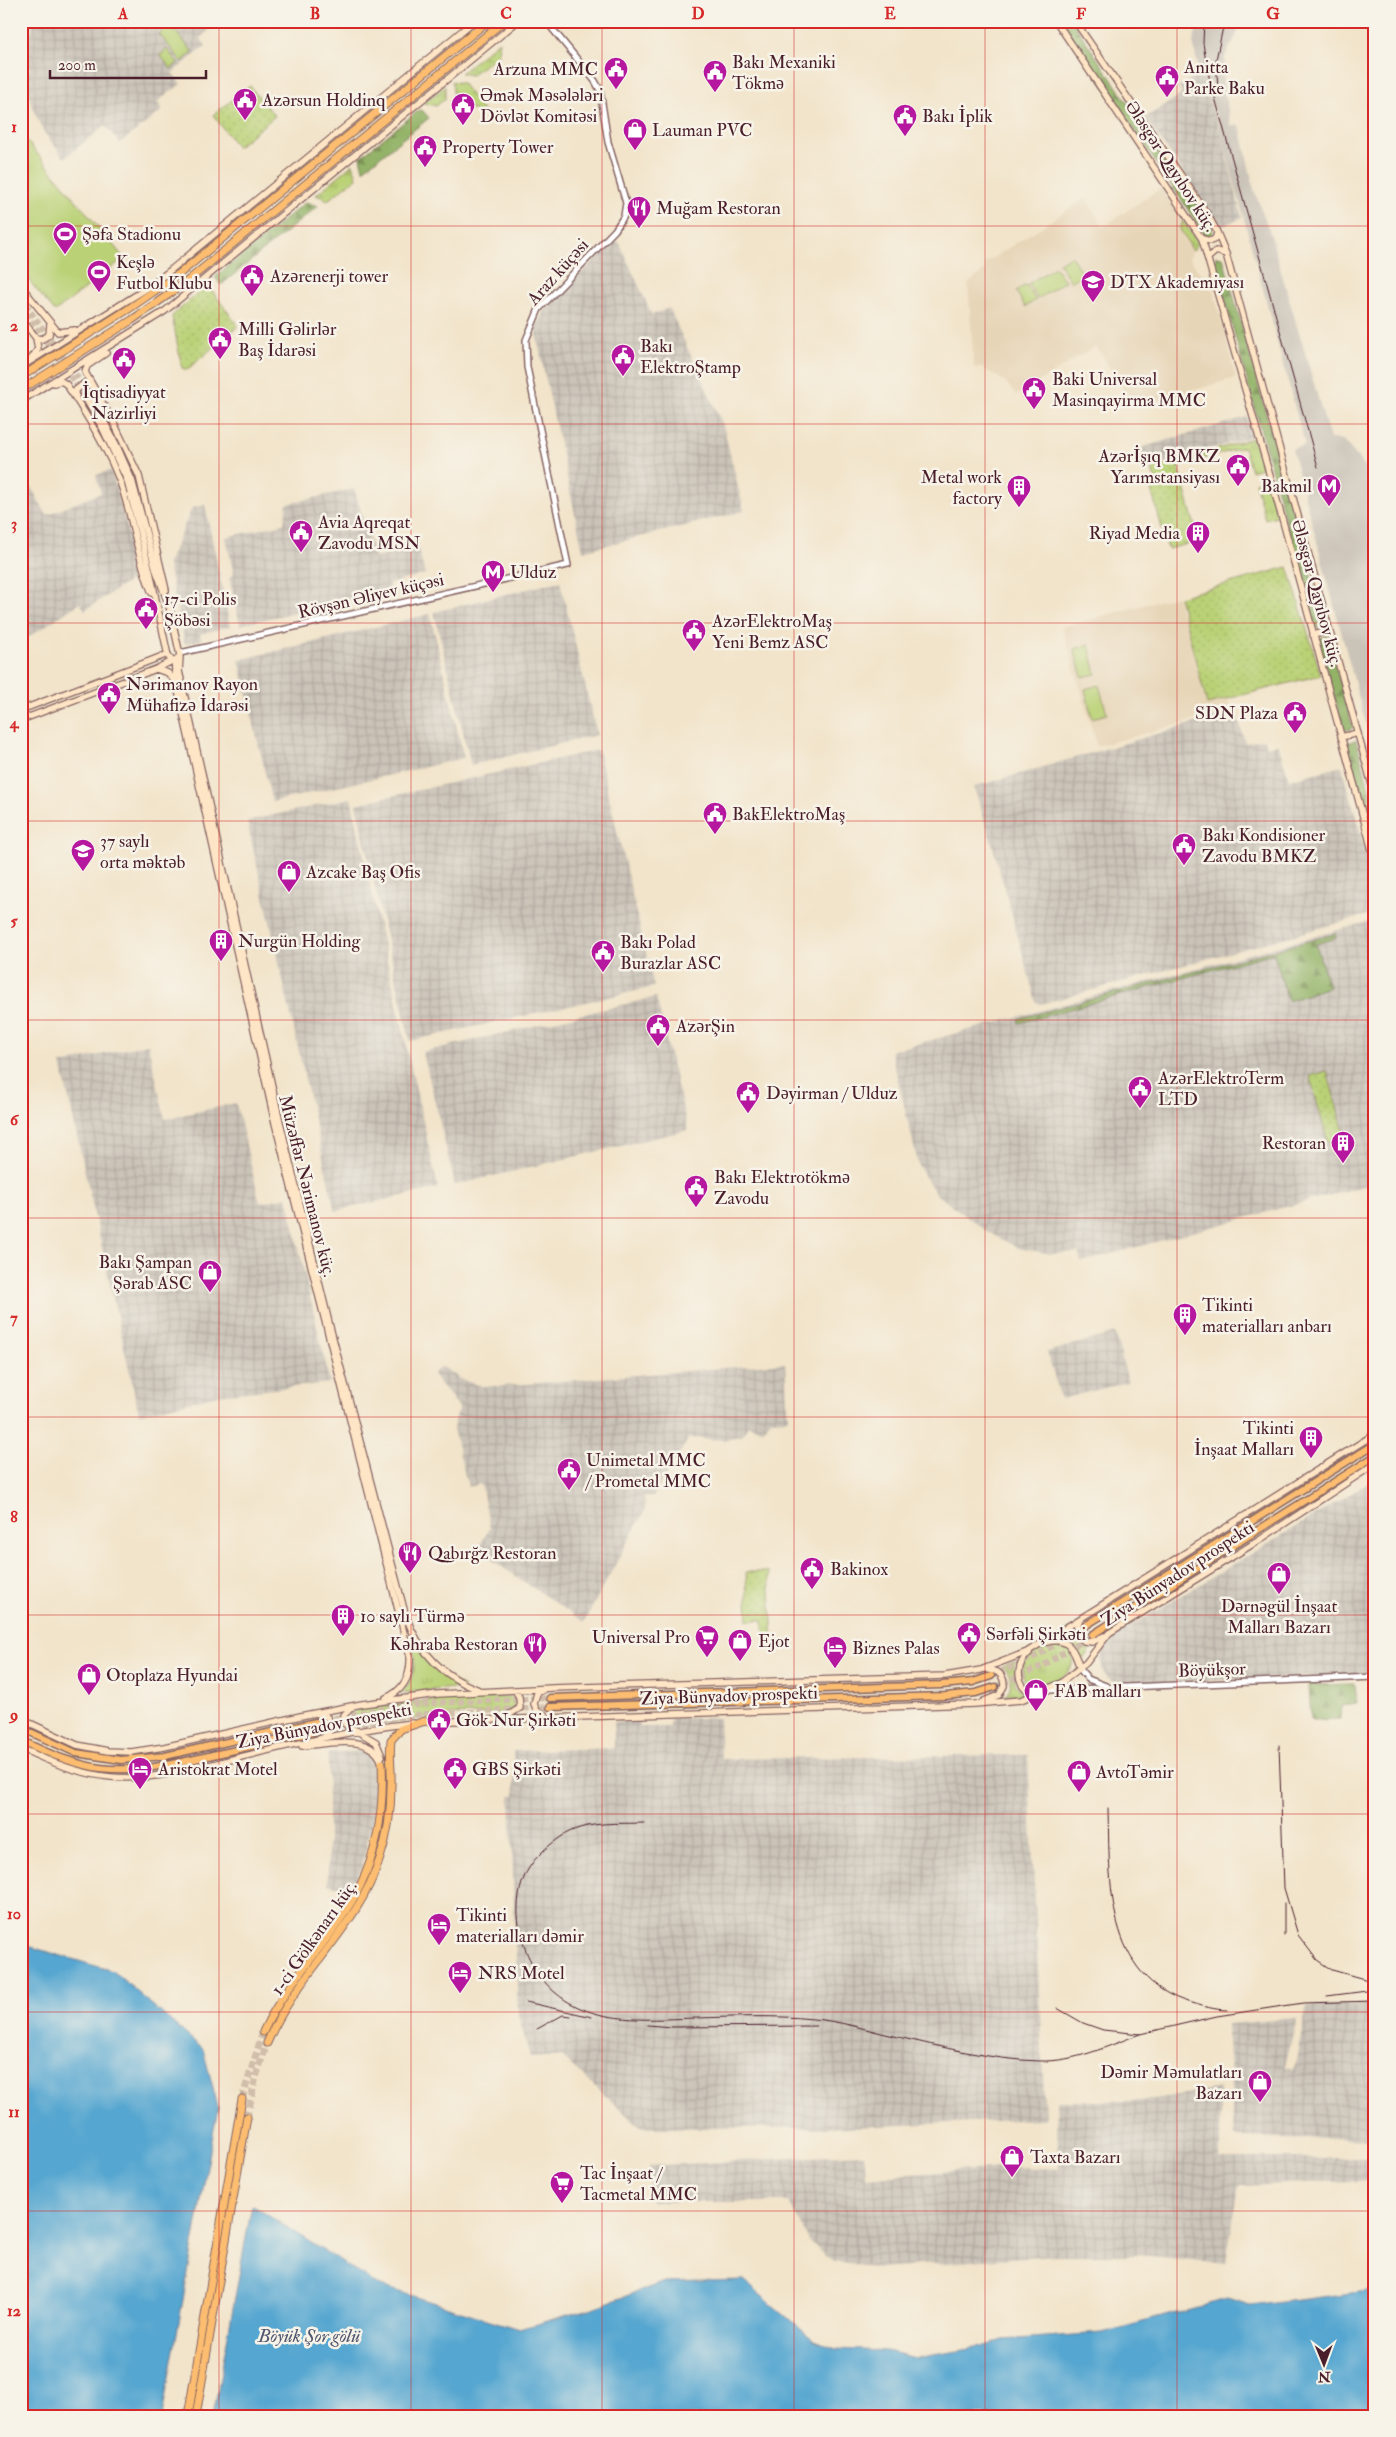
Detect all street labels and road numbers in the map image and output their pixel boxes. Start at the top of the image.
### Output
street label: Ələsgər Qayıbov küç. [1120,96,1222,236]
street label: Araz küçəsi [521,234,594,311]
street label: Ələsgər Qayıbov küç. [1286,517,1348,669]
street label: Rövşən Əliyev küçəsi [296,568,447,624]
street label: Müzəffər Nərimanov küç. [273,1093,341,1279]
street label: Ziya Bünyadov prospekti [1097,1516,1259,1632]
street label: Böyükşor [1178,1657,1247,1683]
street label: Ziya Bünyadov prospekti [640,1681,818,1711]
street label: Ziya Bünyadov prospekti [235,1698,414,1754]
street label: 1-ci Gölkənarı küç. [266,1876,362,2000]

